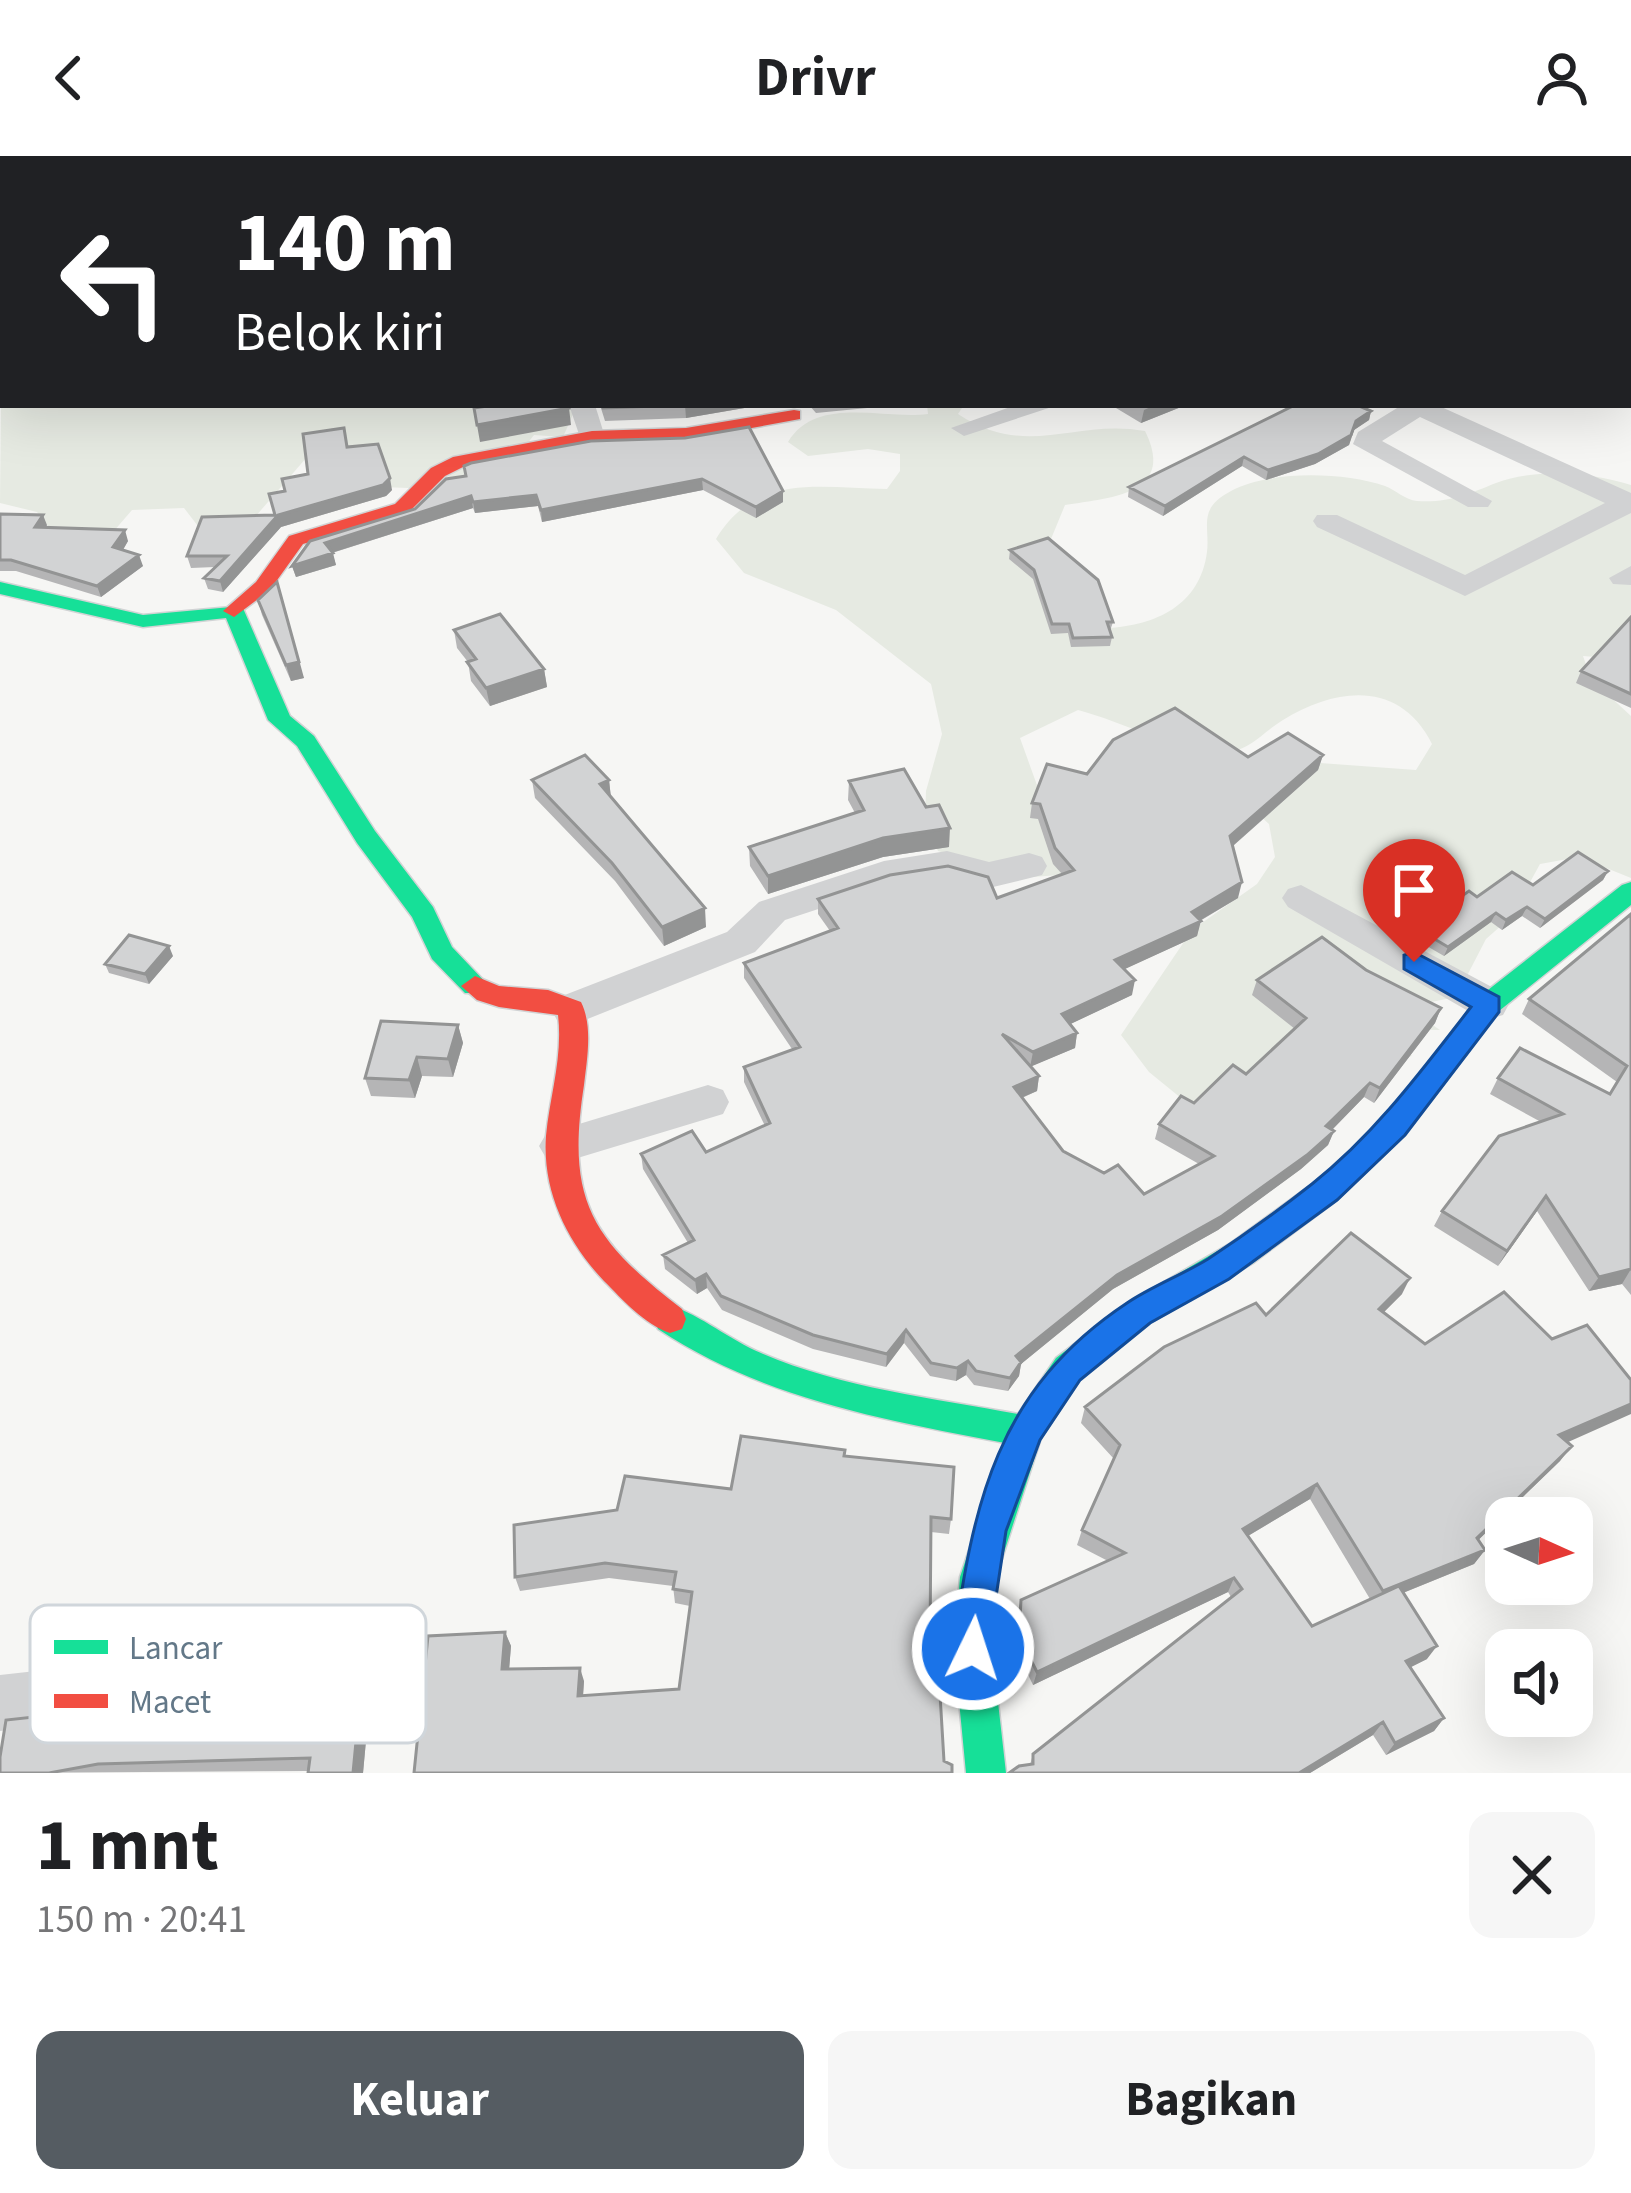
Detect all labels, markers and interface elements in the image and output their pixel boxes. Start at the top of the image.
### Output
text: Drivr [755,40,876,117]
icon: back [36,45,102,111]
icon: person [1529,45,1595,111]
text: 140 m [234,184,456,304]
icon: left [36,204,192,360]
text: Belok kiri [234,295,445,372]
pin [1363,839,1465,962]
icon: arrive [1381,857,1447,923]
north arrow [1485,1497,1593,1605]
map controls [1485,1497,1593,1737]
position arrow [910,1586,1036,1712]
legend [30,1605,426,1743]
text: Lancar [129,1625,223,1672]
button: sound [1485,1629,1593,1737]
text: Macet [129,1679,211,1726]
text: 1 mnt [36,1795,219,1898]
button: close [1469,1812,1595,1938]
text: 150 m · 20:41 [36,1892,247,1948]
button: Keluar [36,2031,804,2169]
button: Bagikan [828,2031,1595,2169]

